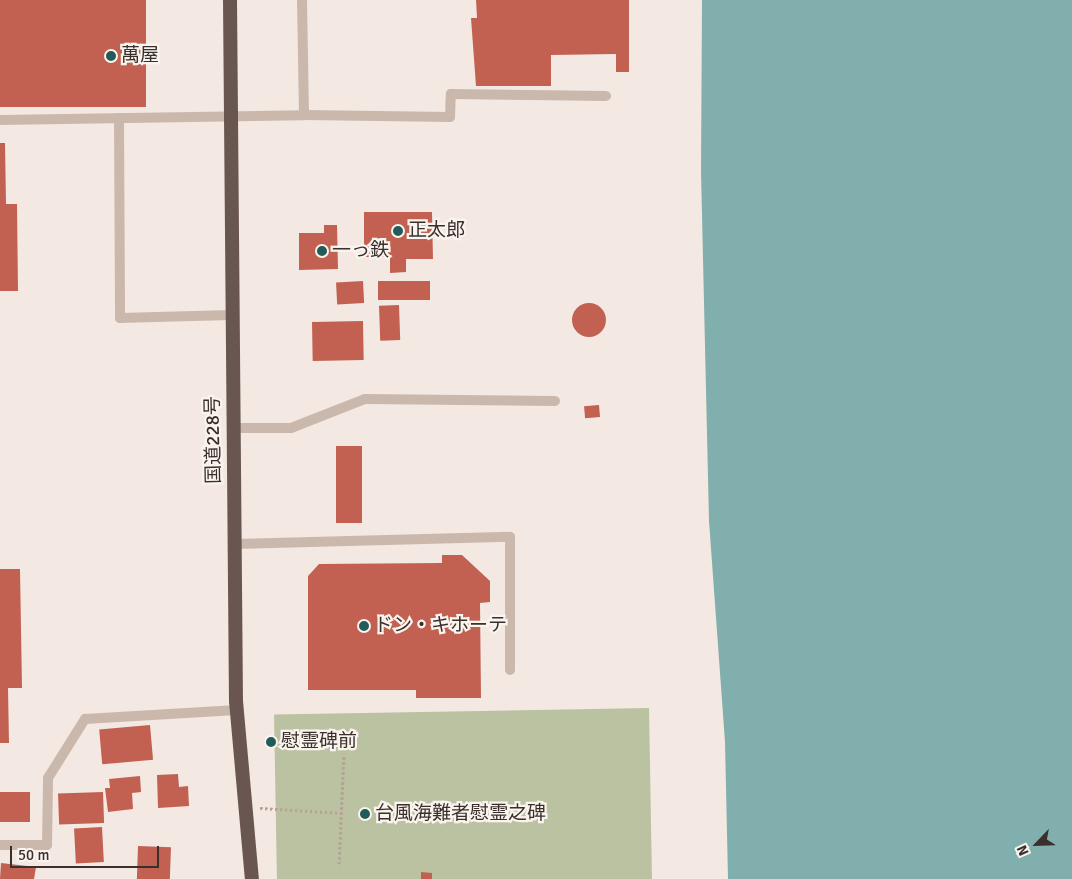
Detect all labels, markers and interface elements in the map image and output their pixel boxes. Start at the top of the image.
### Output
place label: 萬屋 [121,45,159,67]
marker: 萬屋 [105,50,117,62]
place label: 正太郎 [408,220,465,242]
marker: 正太郎 [392,225,404,237]
place label: 一っ鉄 [332,240,389,262]
marker: 一っ鉄 [316,245,328,257]
street label: 国道228号 [202,396,226,484]
place label: ドン・キホーテ [374,615,507,637]
marker: ドン・キホーテ [358,620,370,632]
place label: 慰霊碑前 [281,731,357,753]
marker: 慰霊碑前 [265,736,277,748]
place label: 台風海難者慰霊之碑 [375,803,546,825]
marker: 台風海難者慰霊之碑 [359,808,371,820]
north arrow [1012,819,1062,869]
scale bar [12,836,161,868]
text: N [1013,842,1033,858]
text: 50 m [18,846,49,864]

